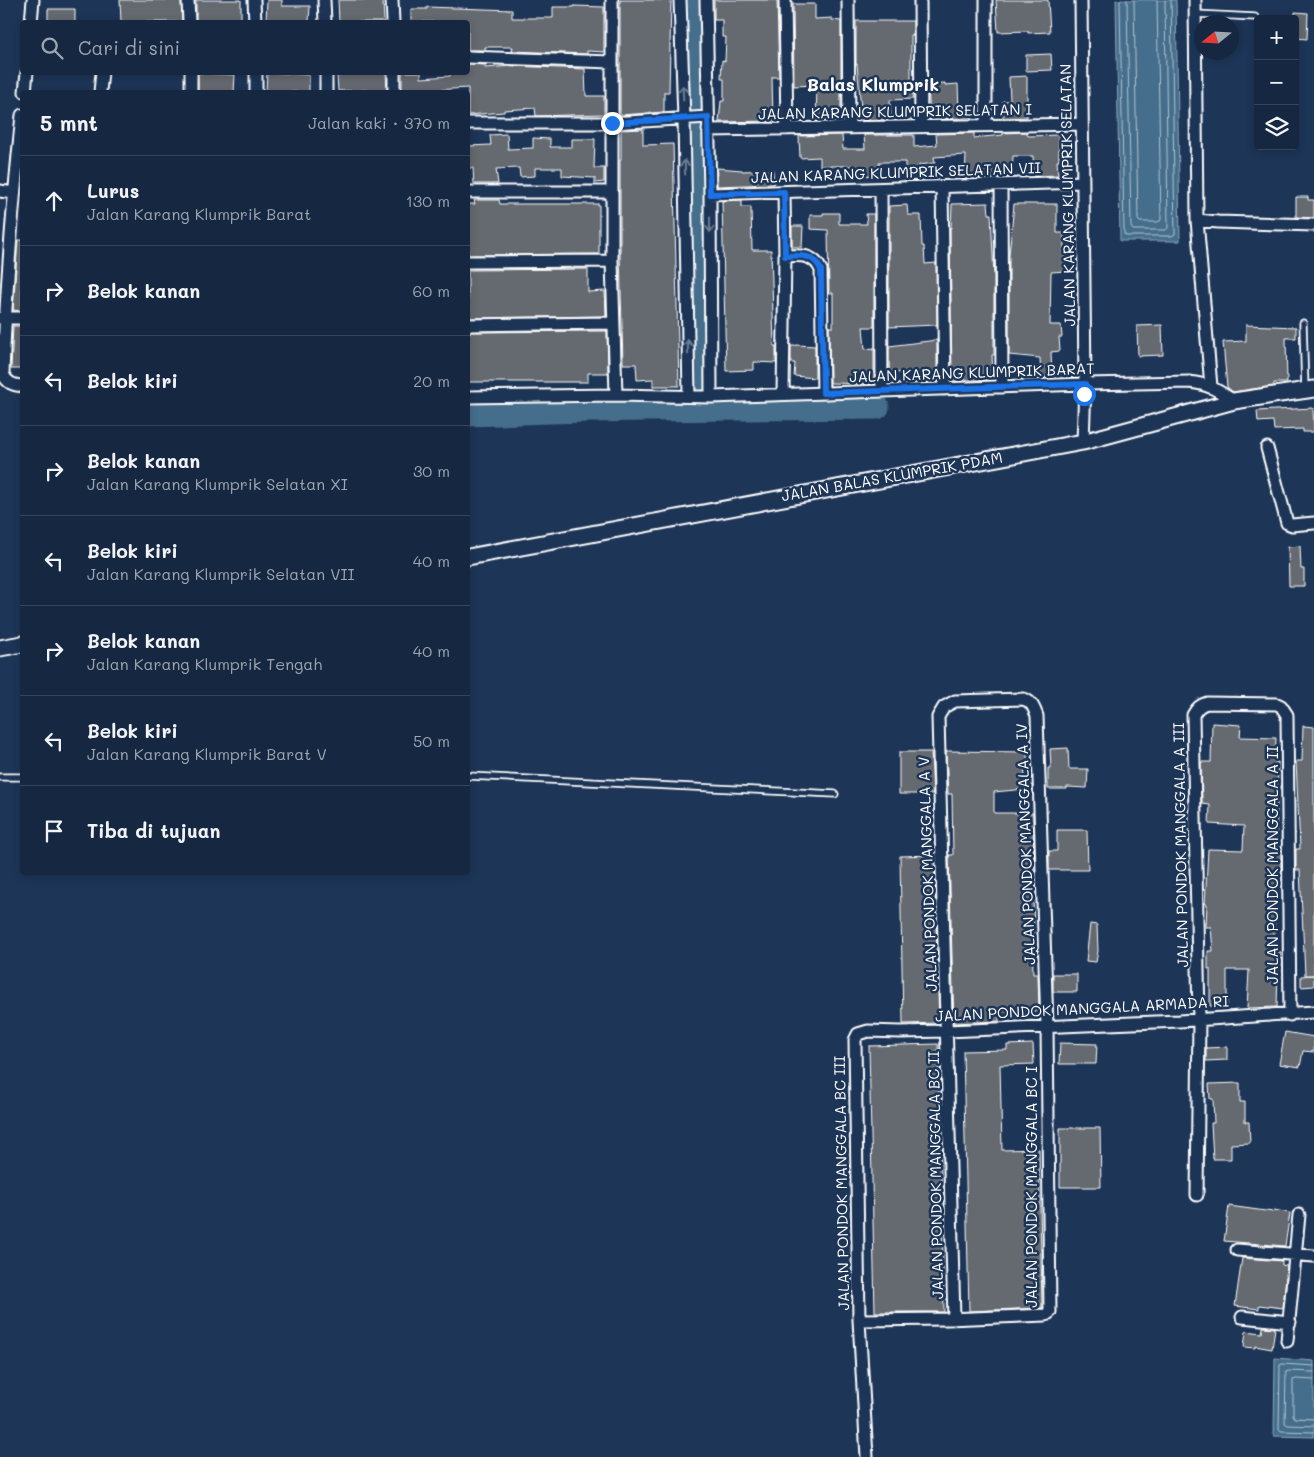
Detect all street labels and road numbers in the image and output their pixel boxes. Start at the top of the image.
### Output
street label: JALAN KARANG KLUMPRIK SELATAN [1055,64,1079,326]
street label: JALAN KARANG KLUMPRIK SELATAN I [758,99,1033,123]
street label: JALAN KARANG KLUMPRIK SELATAN VII [751,157,1042,187]
street label: JALAN KARANG KLUMPRIK BARAT [849,358,1095,386]
street label: JALAN BALAS KLUMPRIK PDAM [780,447,1004,505]
street label: JALAN PONDOK MANGGALA A III [1168,722,1192,968]
street label: JALAN PONDOK MANGGALA A IV [1011,723,1039,965]
street label: JALAN PONDOK MANGGALA A II [1262,745,1282,984]
street label: JALAN PONDOK MANGGALA A V [913,756,941,992]
street label: JALAN PONDOK MANGGALA ARMADA RI [935,990,1230,1026]
street label: JALAN PONDOK MANGGALA BC II [923,1050,947,1299]
street label: JALAN PONDOK MANGGALA BC III [829,1055,853,1310]
street label: JALAN PONDOK MANGGALA BC I [1021,1066,1041,1308]

